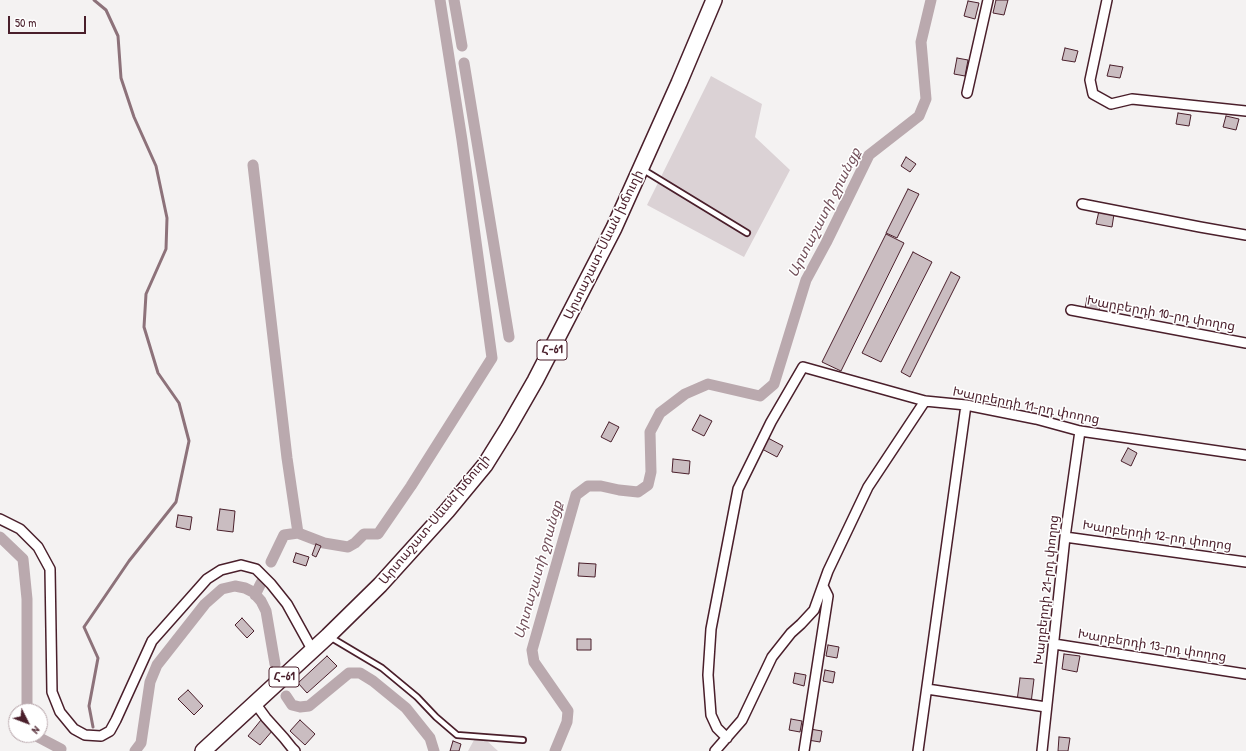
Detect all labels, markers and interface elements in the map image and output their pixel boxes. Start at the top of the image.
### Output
scale bar [10,8,88,34]
text: 50 m [15,14,36,31]
water label: Արտաշատի ջրանցք [785,146,865,280]
street label: Արտաշատ-Սևան խճուղի [561,168,647,322]
street label: Խարբերդի 10-րդ փողոց [1086,293,1236,335]
road number: Հ-61 [537,340,567,360]
street label: Խարբերդի 11-րդ փողոց [951,384,1101,428]
street label: Արտաշատ-Սևան խճուղի [376,452,494,588]
water label: Արտաշատի ջրանցք [511,499,567,641]
street label: Խարբերդի 21-րդ փողոց [1031,514,1063,666]
street label: Խարբերդի 12-րդ փողոց [1081,518,1233,554]
street label: Խարբերդի 13-րդ փողոց [1076,627,1228,665]
road number: Հ-61 [269,667,299,687]
north arrow [8,703,48,743]
text: N [29,723,43,737]

